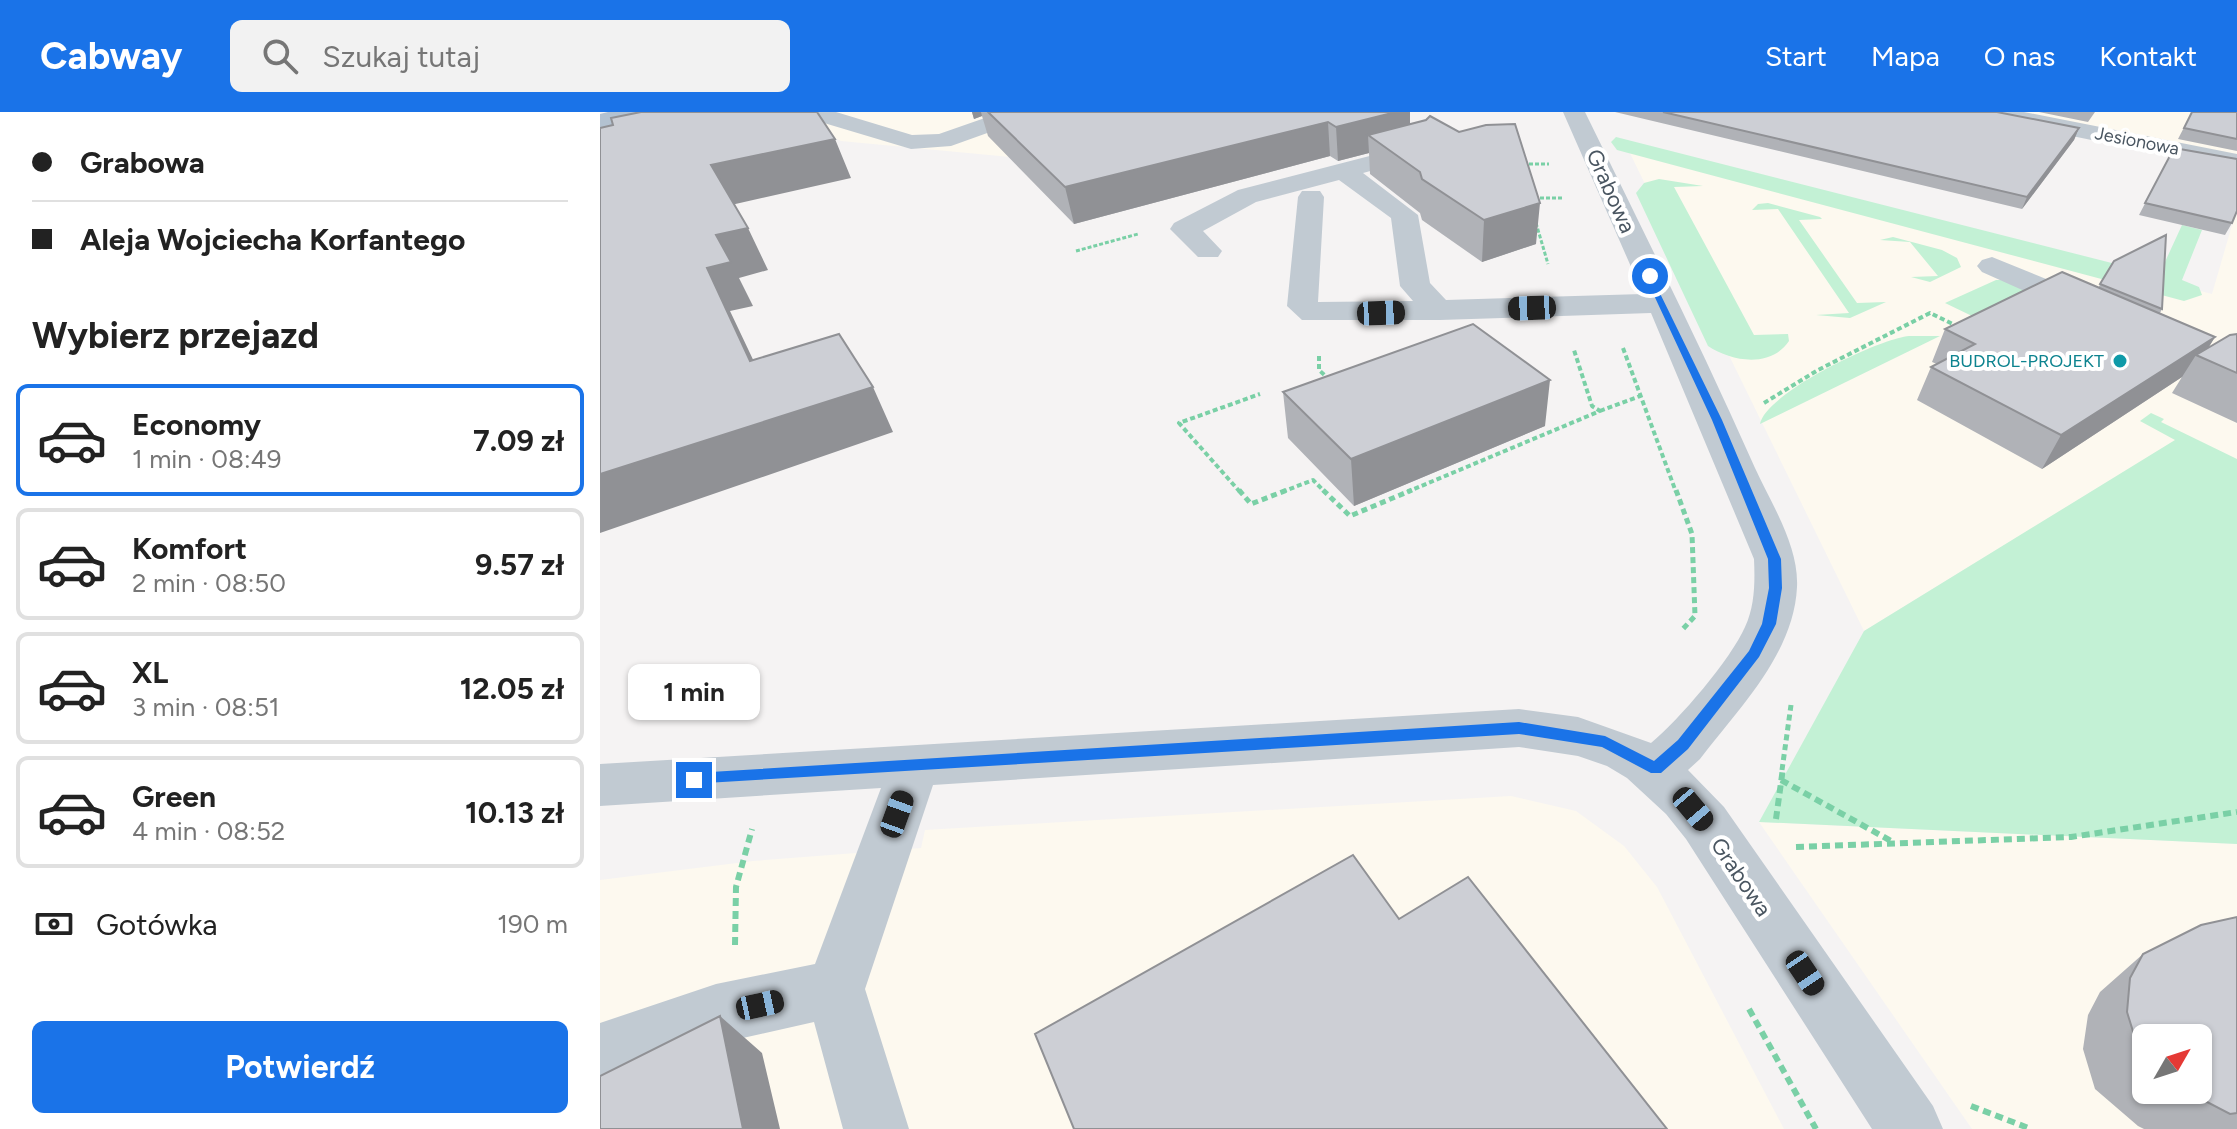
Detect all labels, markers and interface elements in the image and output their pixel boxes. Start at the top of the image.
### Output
search box [230,20,790,92]
text: Cabway [40,33,182,79]
icon: search [258,34,302,78]
text: Szukaj tutaj [322,38,480,75]
text: Start [1765,39,1827,73]
text: Mapa [1871,39,1940,73]
text: O nas [1984,39,2055,73]
text: Kontakt [2099,39,2197,73]
street label: Jesionowa [2093,122,2181,160]
text: Grabowa [80,144,205,181]
street label: Grabowa [1581,145,1641,237]
text: Aleja Wojciecha Korfantego [80,221,465,258]
route start [1632,258,1668,294]
car [1508,295,1556,321]
car [1357,300,1405,326]
text: Wybierz przejazd [32,314,319,357]
place label: BUDROL-PROJEKT [1949,350,2104,372]
marker: BUDROL-PROJEKT [2111,352,2129,370]
icon: car [36,404,108,476]
text: Economy [132,406,261,443]
text: 7.09 zł [473,422,564,459]
text: 1 min · 08:49 [132,443,281,475]
icon: car [36,528,108,600]
text: Komfort [132,530,247,567]
text: 9.57 zł [475,546,564,583]
text: 2 min · 08:50 [132,567,286,599]
icon: car [36,652,108,724]
text: XL [132,654,168,691]
callout: 1 min [628,664,760,720]
text: 12.05 zł [460,670,564,707]
text: 1 min [663,676,725,708]
text: 3 min · 08:51 [132,691,280,723]
route end [676,762,712,798]
icon: car [36,776,108,848]
text: Green [132,778,216,815]
car [1668,783,1718,835]
car [878,787,916,841]
text: 10.13 zł [465,794,564,831]
text: 4 min · 08:52 [132,815,285,847]
street label: Grabowa [1705,833,1777,921]
icon: cash [32,902,76,946]
text: Gotówka [96,906,218,943]
text: 190 m [497,908,568,940]
car [1782,946,1828,1000]
car [734,988,786,1022]
button: Potwierdź [32,1021,568,1113]
north arrow [2132,1024,2212,1104]
map controls [2132,1024,2212,1104]

